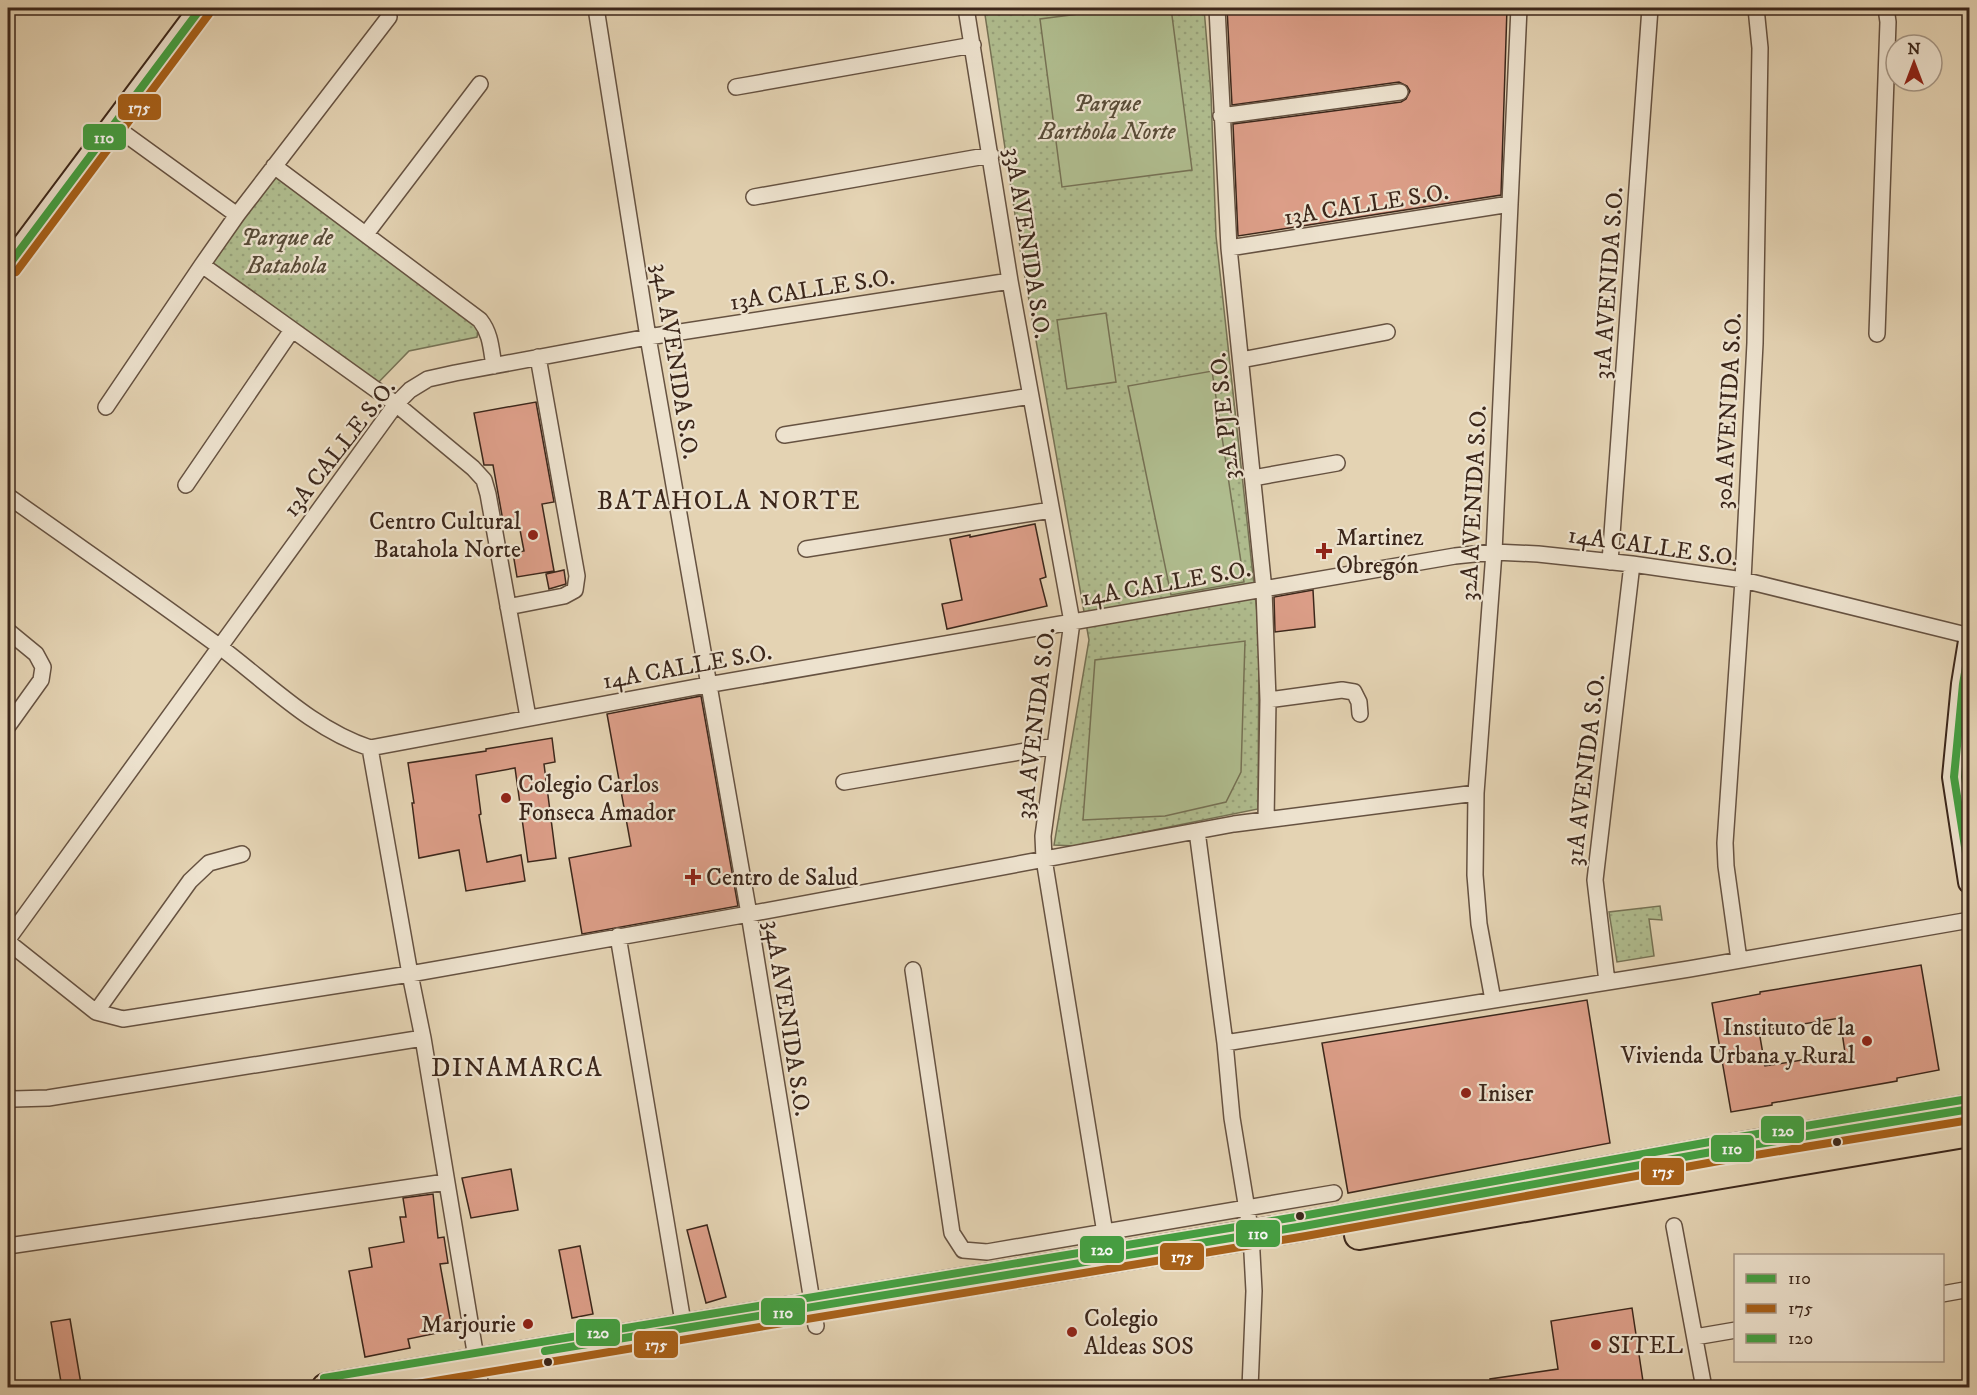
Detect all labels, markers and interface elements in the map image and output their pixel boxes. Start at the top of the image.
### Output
north arrow [1884,33,1944,93]
text: N [1907,39,1921,59]
park label: Parque Barthola Norte [1038,89,1176,147]
line badge: 175 [117,93,162,121]
text: 175 [128,98,150,118]
line badge: 110 [82,123,127,151]
text: 110 [94,128,115,148]
street label: 33A AVENIDA S.O. [997,145,1057,341]
street label: 13A CALLE S.O. [1282,177,1451,233]
street label: 31A AVENIDA S.O. [1587,186,1631,380]
park label: Parque de Batahola [241,223,334,281]
street label: 34A AVENIDA S.O. [645,261,705,461]
street label: 13A CALLE S.O. [728,262,897,318]
street label: 30A AVENIDA S.O. [1709,312,1749,510]
street label: 32A PJE S.O. [1203,351,1247,481]
street label: 13A CALLE S.O. [277,374,403,524]
street label: 32A AVENIDA S.O. [1454,404,1494,602]
district label: BATAHOLA NORTE [597,485,861,518]
place label: Centro Cultural Batahola Norte [369,507,522,565]
street label: 14A CALLE S.O. [1566,520,1740,574]
place label: Martinez Obregón [1336,523,1424,581]
marker: Centro Cultural Batahola Norte [526,528,540,542]
marker: Martinez Obregón [1317,544,1331,558]
street label: 14A CALLE S.O. [1079,554,1253,614]
street label: 33A AVENIDA S.O. [1009,625,1063,821]
street label: 14A CALLE S.O. [600,637,774,697]
street label: 31A AVENIDA S.O. [1559,672,1613,868]
place label: Colegio Carlos Fonseca Amador [518,770,676,828]
marker: Colegio Carlos Fonseca Amador [499,791,513,805]
place label: Centro de Salud [706,863,858,893]
marker: Centro de Salud [684,868,702,886]
street label: 34A AVENIDA S.O. [757,918,817,1118]
place label: Instituto de la Vivienda Urbana y Rural [1620,1013,1856,1071]
marker: Instituto de la Vivienda Urbana y Rural [1860,1034,1874,1048]
district label: DINAMARCA [431,1052,603,1085]
place label: Iniser [1478,1079,1534,1109]
marker: Iniser [1459,1086,1473,1100]
line badge: 120 [1760,1115,1805,1144]
text: 120 [1772,1121,1795,1141]
line badge: 110 [1710,1134,1755,1163]
unlabelled marker [1831,1136,1843,1148]
text: 110 [1722,1139,1743,1159]
line badge: 175 [1640,1157,1685,1186]
text: 175 [1652,1162,1674,1182]
unlabelled marker [1294,1210,1306,1222]
line badge: 110 [1235,1219,1281,1248]
text: 110 [1248,1224,1269,1244]
line badge: 120 [1079,1235,1125,1264]
text: 120 [1091,1240,1114,1260]
line badge: 175 [1159,1242,1205,1271]
text: 175 [1171,1247,1193,1267]
legend [1734,1254,1944,1362]
text: 110 [1788,1268,1811,1290]
line badge: 110 [760,1297,806,1326]
text: 175 [1788,1298,1813,1320]
text: 110 [773,1303,794,1323]
place label: Colegio Aldeas SOS [1084,1304,1194,1362]
place label: Marjourie [421,1310,516,1340]
marker: Marjourie [521,1317,535,1331]
line badge: 120 [575,1318,621,1347]
text: 120 [587,1323,610,1343]
marker: Colegio Aldeas SOS [1065,1325,1079,1339]
text: 120 [1788,1328,1813,1350]
line badge: 175 [633,1330,679,1359]
place label: SITEL [1608,1331,1683,1361]
text: 175 [645,1335,667,1355]
marker: SITEL [1589,1338,1603,1352]
unlabelled marker [542,1356,554,1368]

